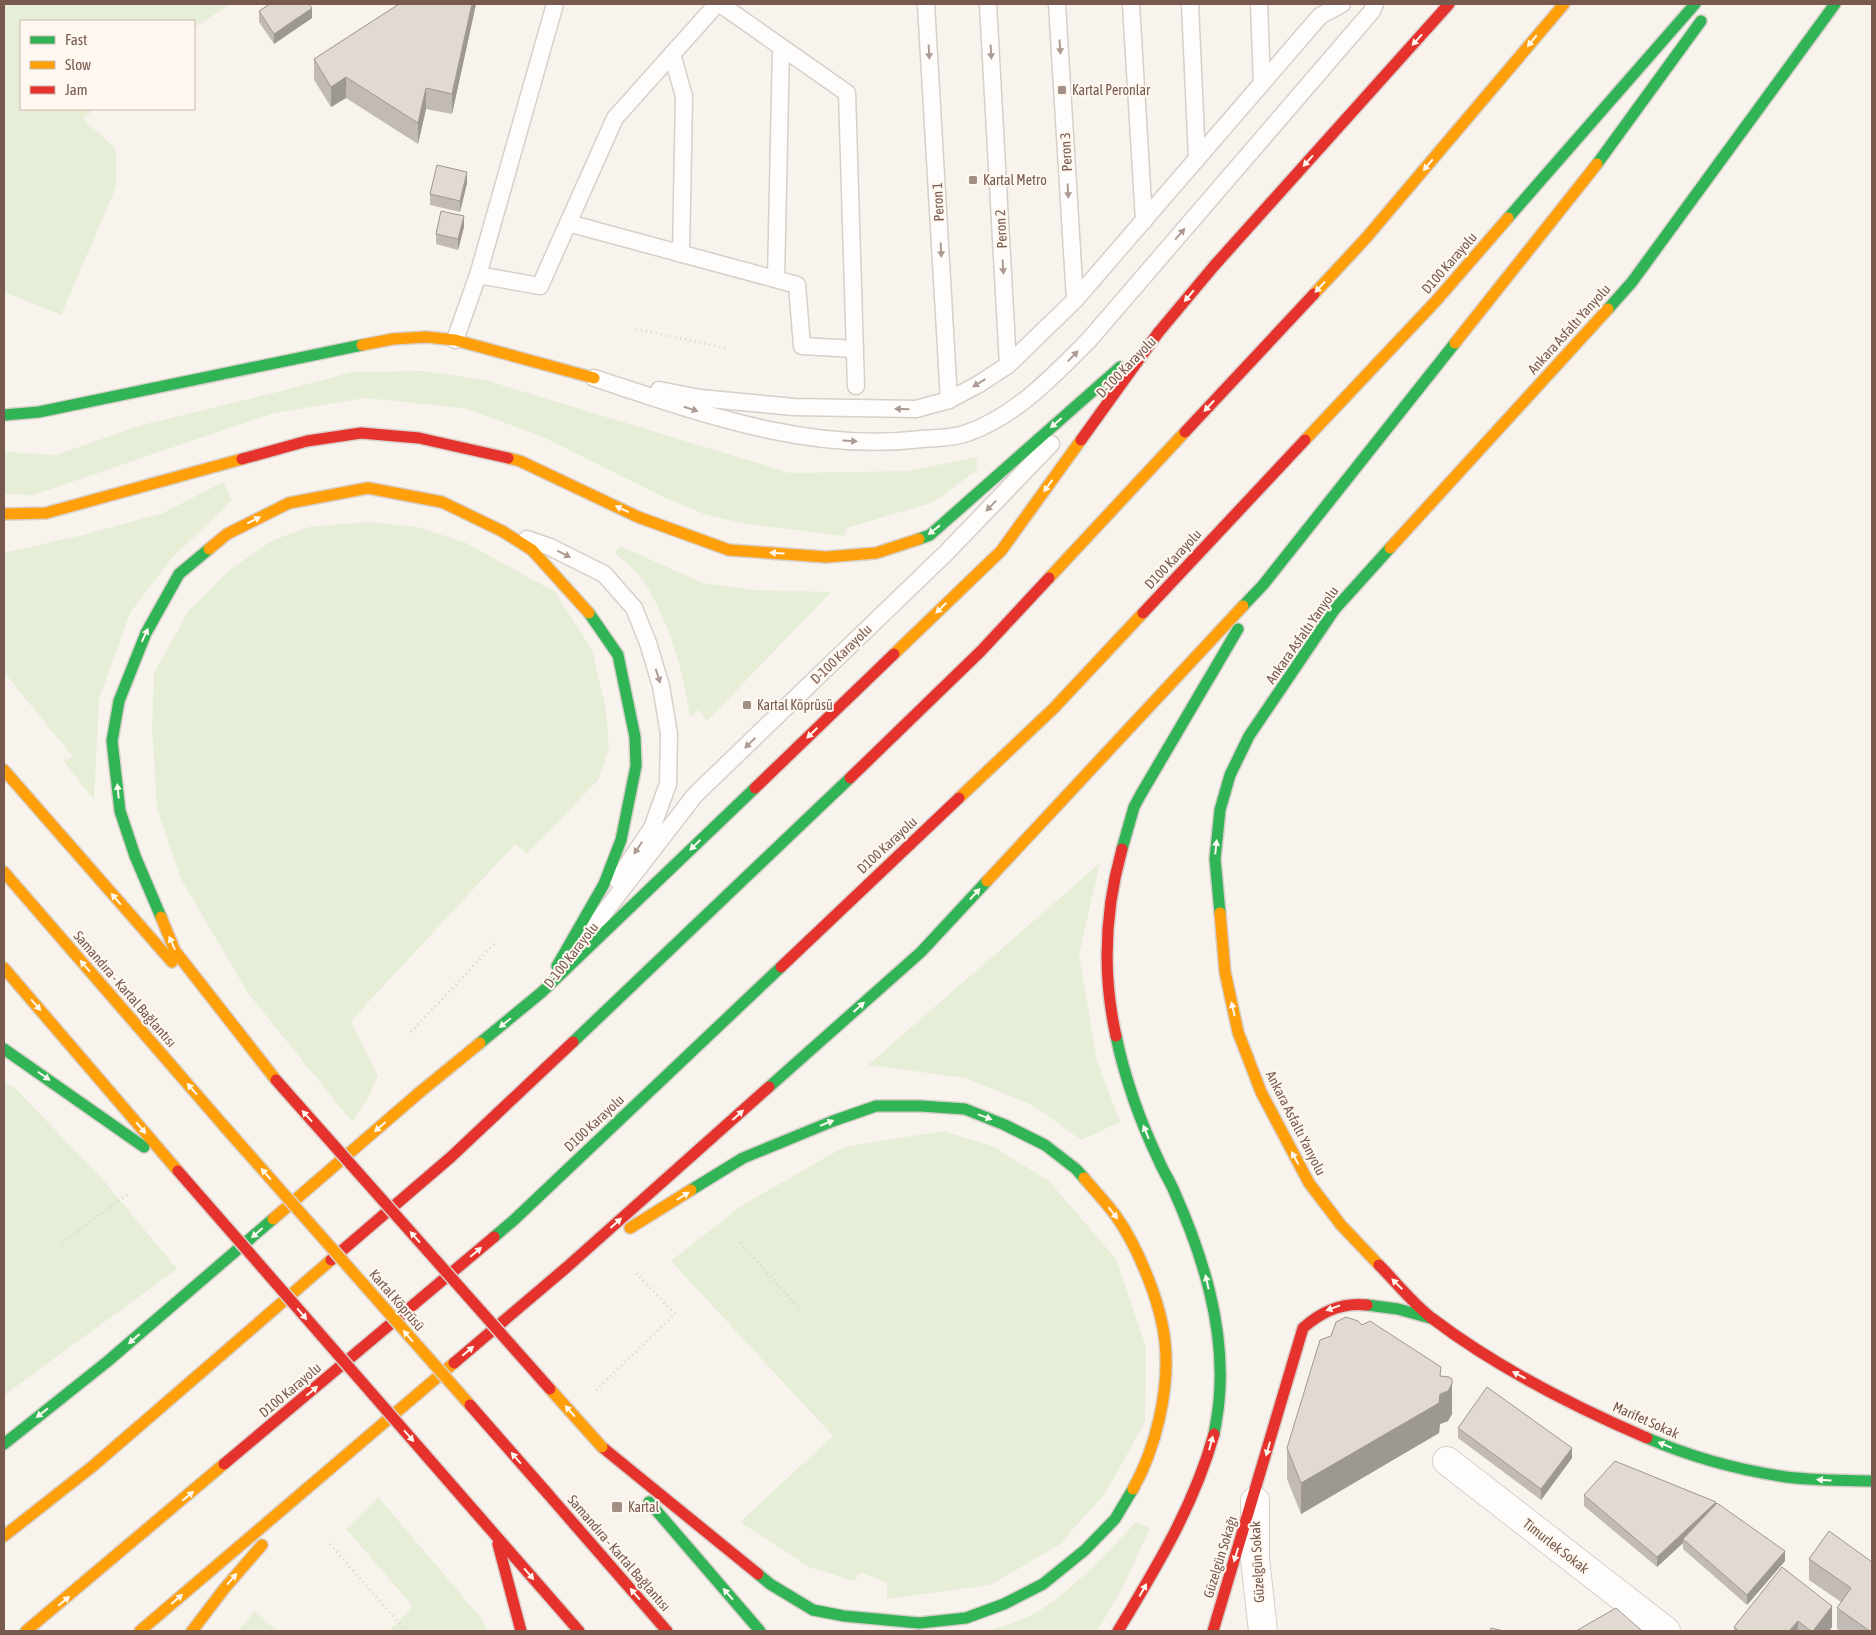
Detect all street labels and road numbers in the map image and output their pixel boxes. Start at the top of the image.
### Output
street label: Peron 3 [1057,132,1075,172]
street label: Peron 1 [929,182,947,222]
street label: Peron 2 [992,209,1010,249]
street label: D100 Karayolu [1418,229,1480,297]
street label: Ankara Asfaltı Yanyolu [1525,281,1613,377]
street label: D-100 Karayolu [1093,333,1159,401]
street label: D100 Karayolu [1141,526,1205,592]
street label: Ankara Asfaltı Yanyolu [1262,583,1342,687]
street label: D-100 Karayolu [807,621,875,687]
street label: D100 Karayolu [854,813,920,877]
street label: D-100 Karayolu [541,919,601,991]
street label: Samandıra - Kartal Bağlantısı [70,928,180,1050]
street label: Ankara Asfaltı Yanyolu [1263,1068,1329,1178]
street label: D100 Karayolu [561,1091,627,1155]
street label: Kartal Köprüsü [366,1266,428,1334]
street label: D100 Karayolu [256,1360,324,1420]
street label: Marifet Sokak [1610,1398,1682,1442]
street label: Samandıra - Kartal Bağlantısı [564,1492,674,1614]
street label: Güzelgün Sokağı [1200,1514,1240,1600]
street label: Timurlek Sokak [1520,1515,1592,1577]
street label: Güzelgün Sokak [1247,1521,1267,1603]

